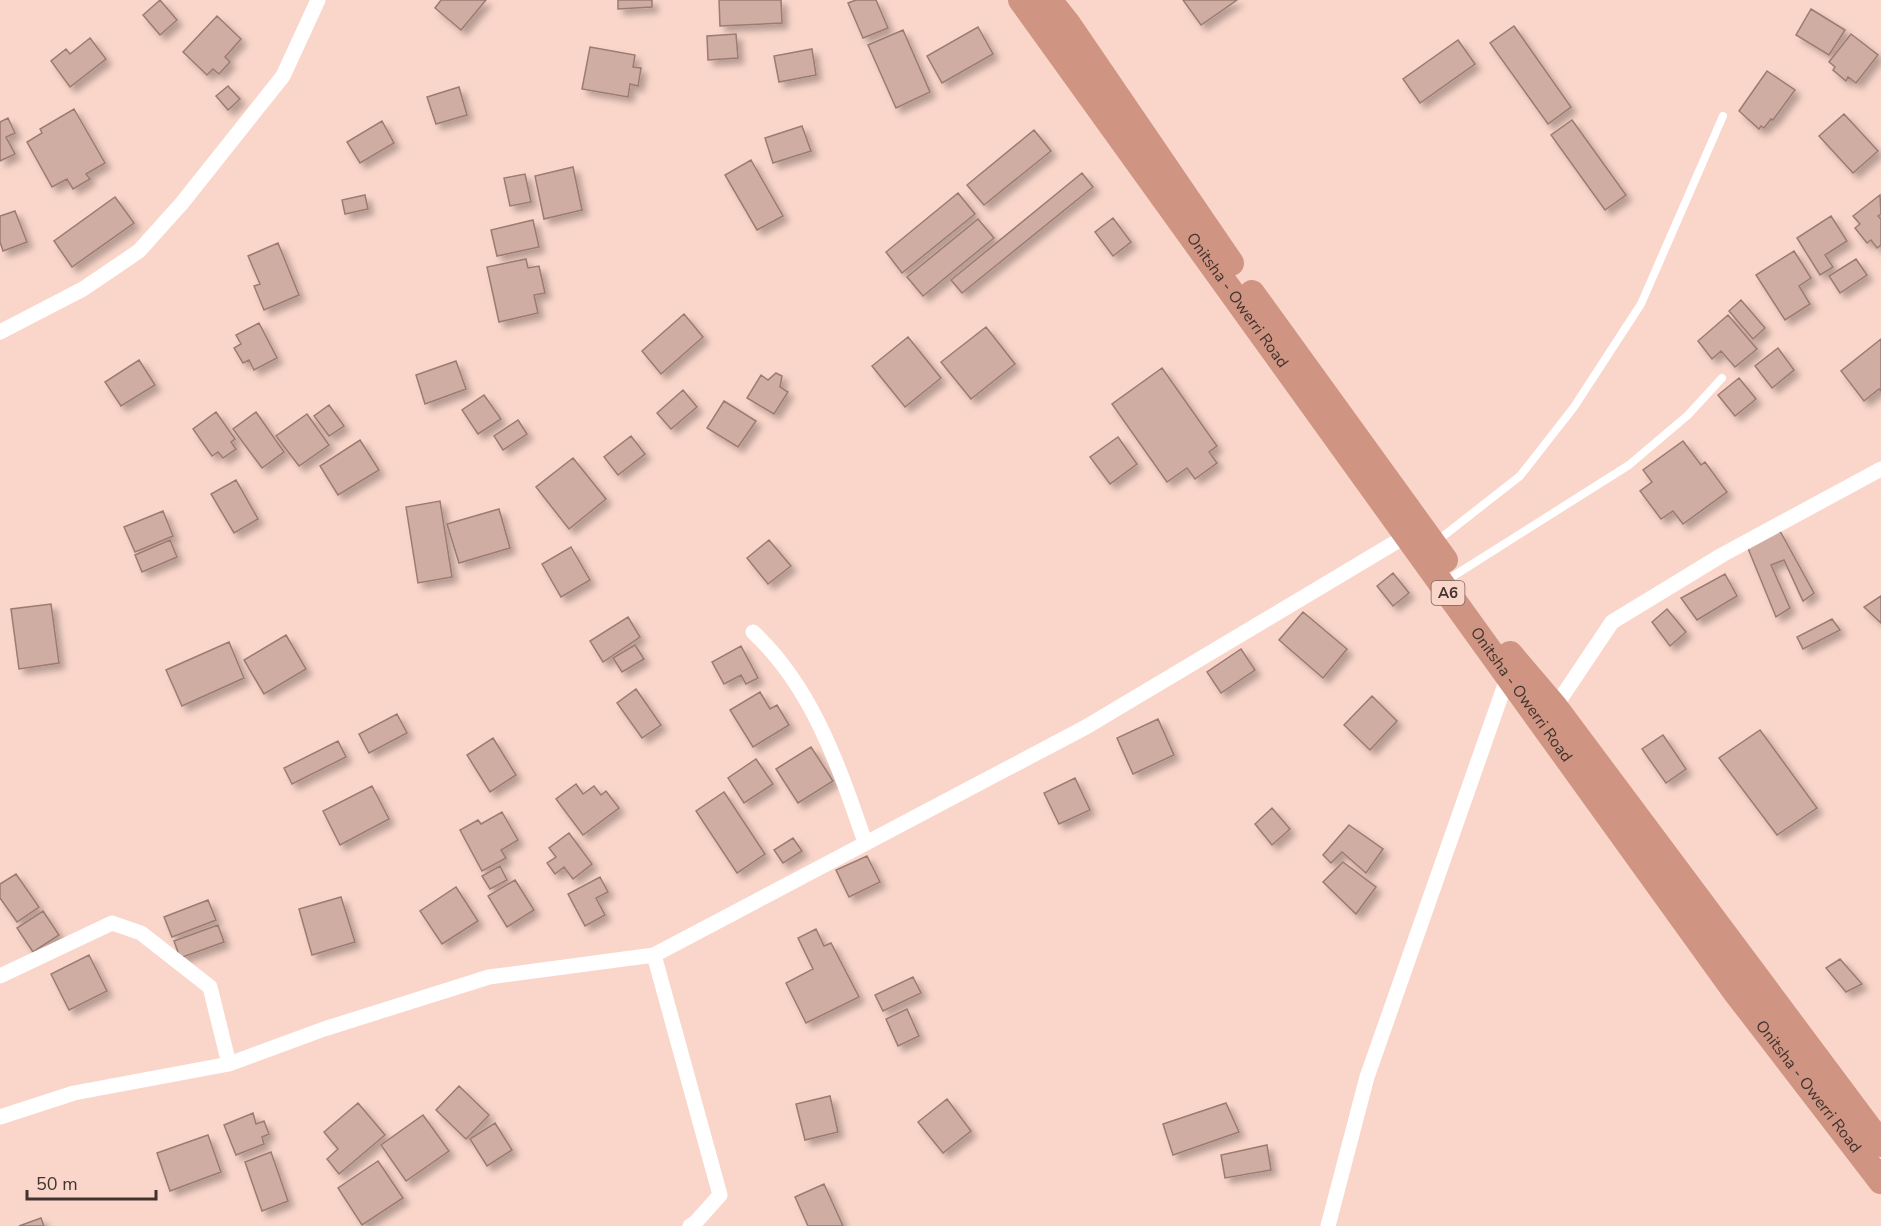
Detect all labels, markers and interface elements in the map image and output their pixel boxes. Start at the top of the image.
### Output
street label: Onitsha - Owerri Road [1181,228,1293,372]
road number: A6 [1432,581,1464,605]
street label: Onitsha - Owerri Road [1465,623,1577,767]
street label: Onitsha - Owerri Road [1750,1016,1866,1157]
scale bar [27,1163,156,1201]
text: 50 m [36,1172,78,1196]

